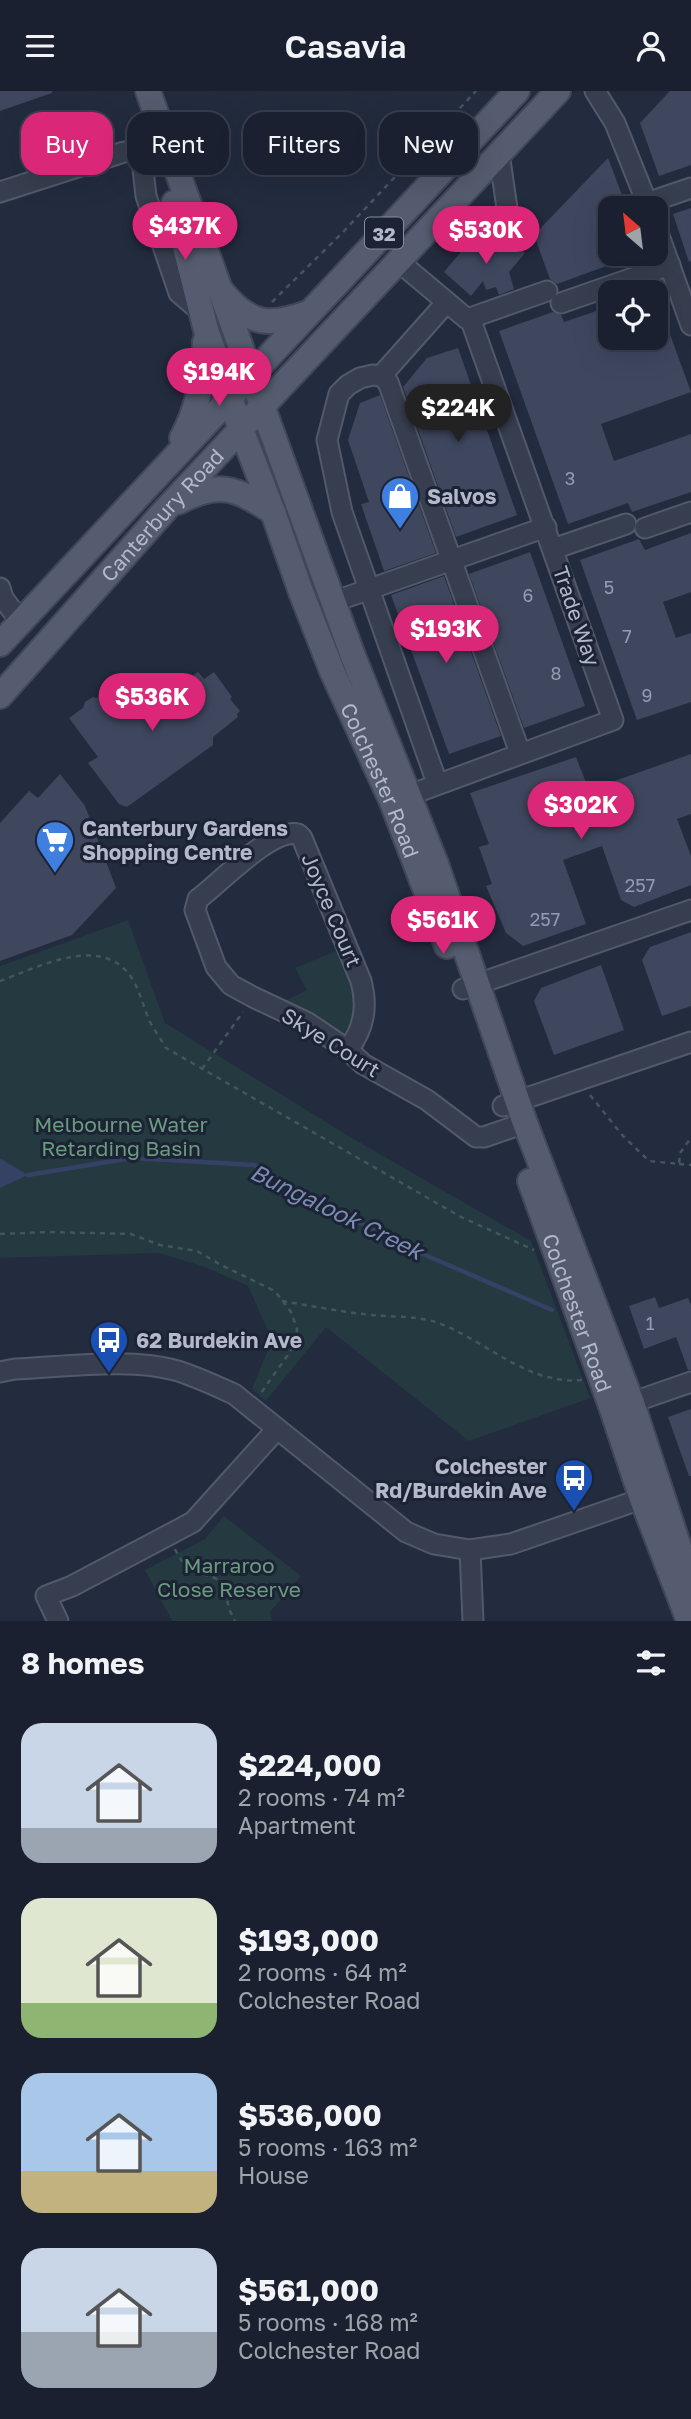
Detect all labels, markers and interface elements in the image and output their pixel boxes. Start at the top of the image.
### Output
icon: menu [21,27,59,65]
text: Casavia [284,27,407,65]
icon: person [632,27,670,65]
chip: Buy [21,112,113,175]
chip: Rent [127,112,229,175]
chip: Filters [243,112,365,175]
chip: New [379,112,478,175]
north arrow [598,196,668,266]
map controls [598,196,668,350]
pin: $437K [136,202,234,262]
pin: $530K [437,207,535,266]
text: $437K [148,211,222,239]
text: $530K [448,215,524,243]
road number: 32 [365,217,403,249]
button: locate [598,280,668,350]
pin: $194K [170,349,268,408]
text: $194K [183,357,255,385]
pin: $224K [409,385,507,444]
text: $224K [421,393,495,421]
street label: Canterbury Road [95,443,229,587]
house number: 3 [565,467,575,489]
shop icon: Salvos [379,475,421,530]
place label: Salvos [427,483,497,509]
street label: Trade Way [548,563,606,670]
house number: 5 [604,576,614,598]
house number: 6 [523,584,533,606]
pin: $193K [397,605,495,665]
text: $193K [410,614,482,642]
house number: 7 [622,625,632,647]
house number: 8 [551,662,561,684]
pin: $536K [103,673,201,733]
text: $536K [115,682,189,710]
house number: 9 [642,684,652,706]
street label: Colchester Road [335,698,425,861]
pin: $302K [532,781,630,841]
text: $302K [543,790,619,818]
place label: Canterbury Gardens Shopping Centre [82,815,288,865]
supermarket icon: Canterbury Gardens Shopping Centre [34,819,76,874]
street label: Joyce Court [296,849,368,971]
house number: 257 [625,874,655,896]
pin: $561K [394,897,492,956]
text: $561K [407,905,479,933]
house number: 257 [530,908,560,930]
street label: Skye Court [277,1002,385,1082]
park label: Melbourne Water Retarding Basin [34,1111,208,1161]
water label: Bungalook Creek [246,1157,429,1266]
street label: Colchester Road [537,1230,618,1396]
house number: 1 [646,1312,655,1334]
bus stop icon: 62 Burdekin Ave [88,1319,130,1374]
place label: 62 Burdekin Ave [136,1327,302,1353]
place label: Colchester Rd/Burdekin Ave [375,1453,547,1503]
bus stop icon: Colchester Rd/Burdekin Ave [553,1457,595,1512]
park label: Marraroo Close Reserve [157,1552,301,1602]
icon: filters [632,1644,670,1682]
text: 8 homes [21,1645,145,1681]
text: $224,000 [238,1747,382,1783]
icon: home [77,1751,161,1835]
text: 2 rooms · 74 m² [238,1783,405,1811]
text: Apartment [238,1811,356,1839]
text: $193,000 [238,1922,379,1958]
icon: home [77,1926,161,2010]
text: 2 rooms · 64 m² [238,1958,407,1986]
text: Colchester Road [238,1986,420,2014]
text: $536,000 [238,2097,382,2133]
icon: home [77,2101,161,2185]
text: 5 rooms · 163 m² [238,2133,417,2161]
text: House [238,2161,309,2189]
text: $561,000 [238,2272,379,2308]
icon: home [77,2276,161,2360]
text: 5 rooms · 168 m² [238,2308,418,2336]
text: Colchester Road [238,2336,420,2364]

